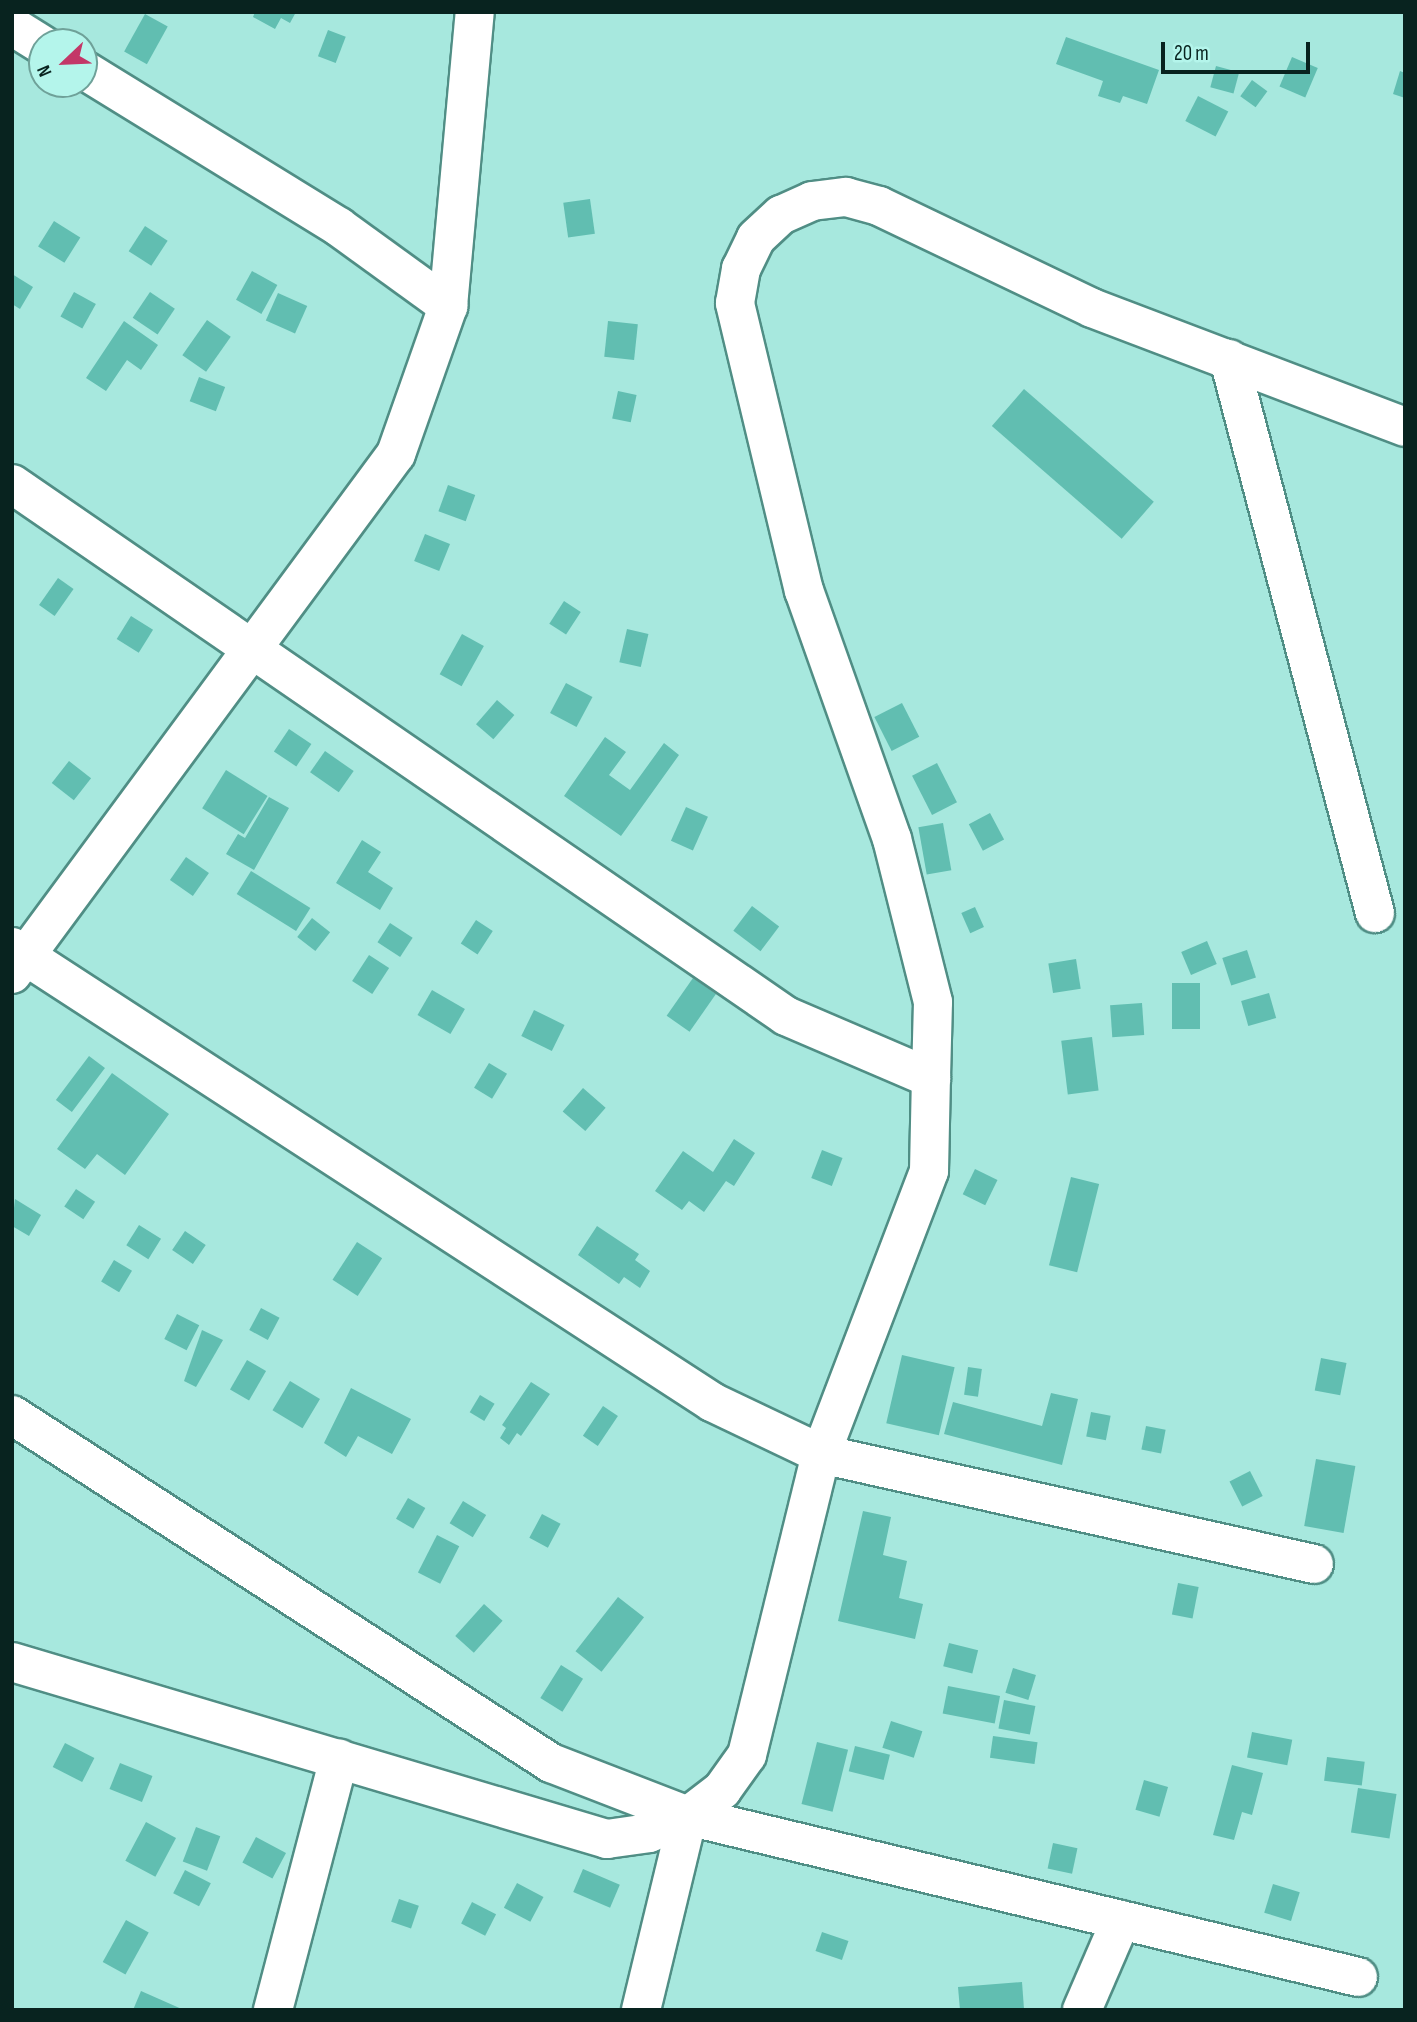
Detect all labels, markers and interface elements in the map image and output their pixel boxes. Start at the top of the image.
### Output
north arrow [28,28,98,98]
scale bar [1165,28,1314,72]
text: 20 m [1174,41,1209,66]
text: N [32,61,58,80]

